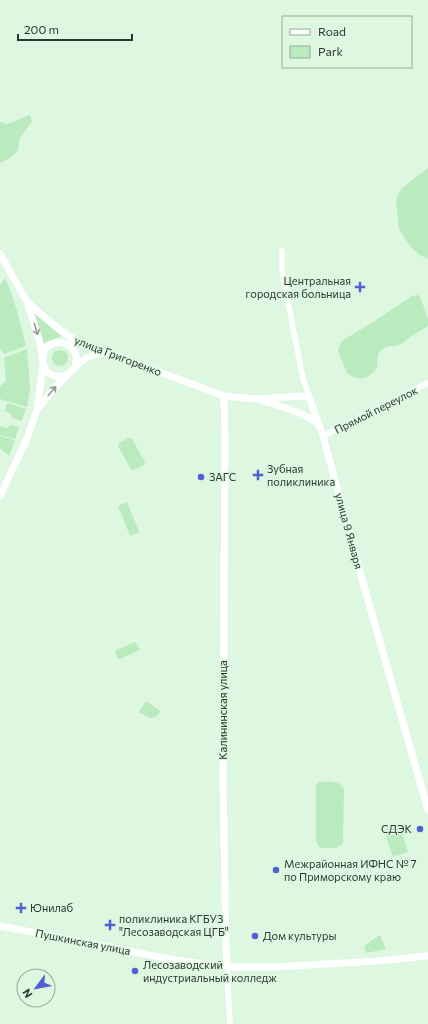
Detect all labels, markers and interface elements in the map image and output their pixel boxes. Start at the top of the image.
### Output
scale bar [18,16,132,42]
legend [282,16,412,68]
text: 200 m [24,22,59,36]
text: Road [318,24,346,38]
text: Park [318,44,344,58]
place label: Центральная городская больница [246,274,351,300]
marker: Центральная городская больница [354,281,366,293]
one-way arrow [33,322,40,335]
street label: улица Григоренко [73,333,164,378]
street label: Прямой переулок [332,383,420,436]
one-way arrow [48,386,57,396]
place label: Зубная поликлиника [267,462,335,488]
marker: Зубная поликлиника [252,469,264,481]
place label: ЗАГС [209,470,236,483]
marker: ЗАГС [196,472,206,482]
street label: улица 9 Января [333,491,366,570]
street label: Калининская улица [216,660,229,760]
place label: СДЭК [381,822,413,835]
marker: СДЭК [415,824,425,834]
place label: Межрайонная ИФНС № 7 по Приморскому краю [284,857,417,883]
marker: Межрайонная ИФНС № 7 по Приморскому краю [271,865,281,875]
place label: Юнилаб [30,901,74,914]
marker: Юнилаб [15,902,27,914]
place label: поликлиника КГБУЗ "Лесозаводская ЦГБ" [119,912,229,938]
marker: поликлиника КГБУЗ "Лесозаводская ЦГБ" [104,919,116,931]
street label: Пушкинская улица [34,926,132,957]
place label: Дом культуры [263,929,336,942]
marker: Дом культуры [250,931,260,941]
place label: Лесозаводский индустриальный колледж [143,958,277,984]
marker: Лесозаводский индустриальный колледж [130,966,140,976]
north arrow [16,968,56,1008]
text: N [19,987,35,1001]

